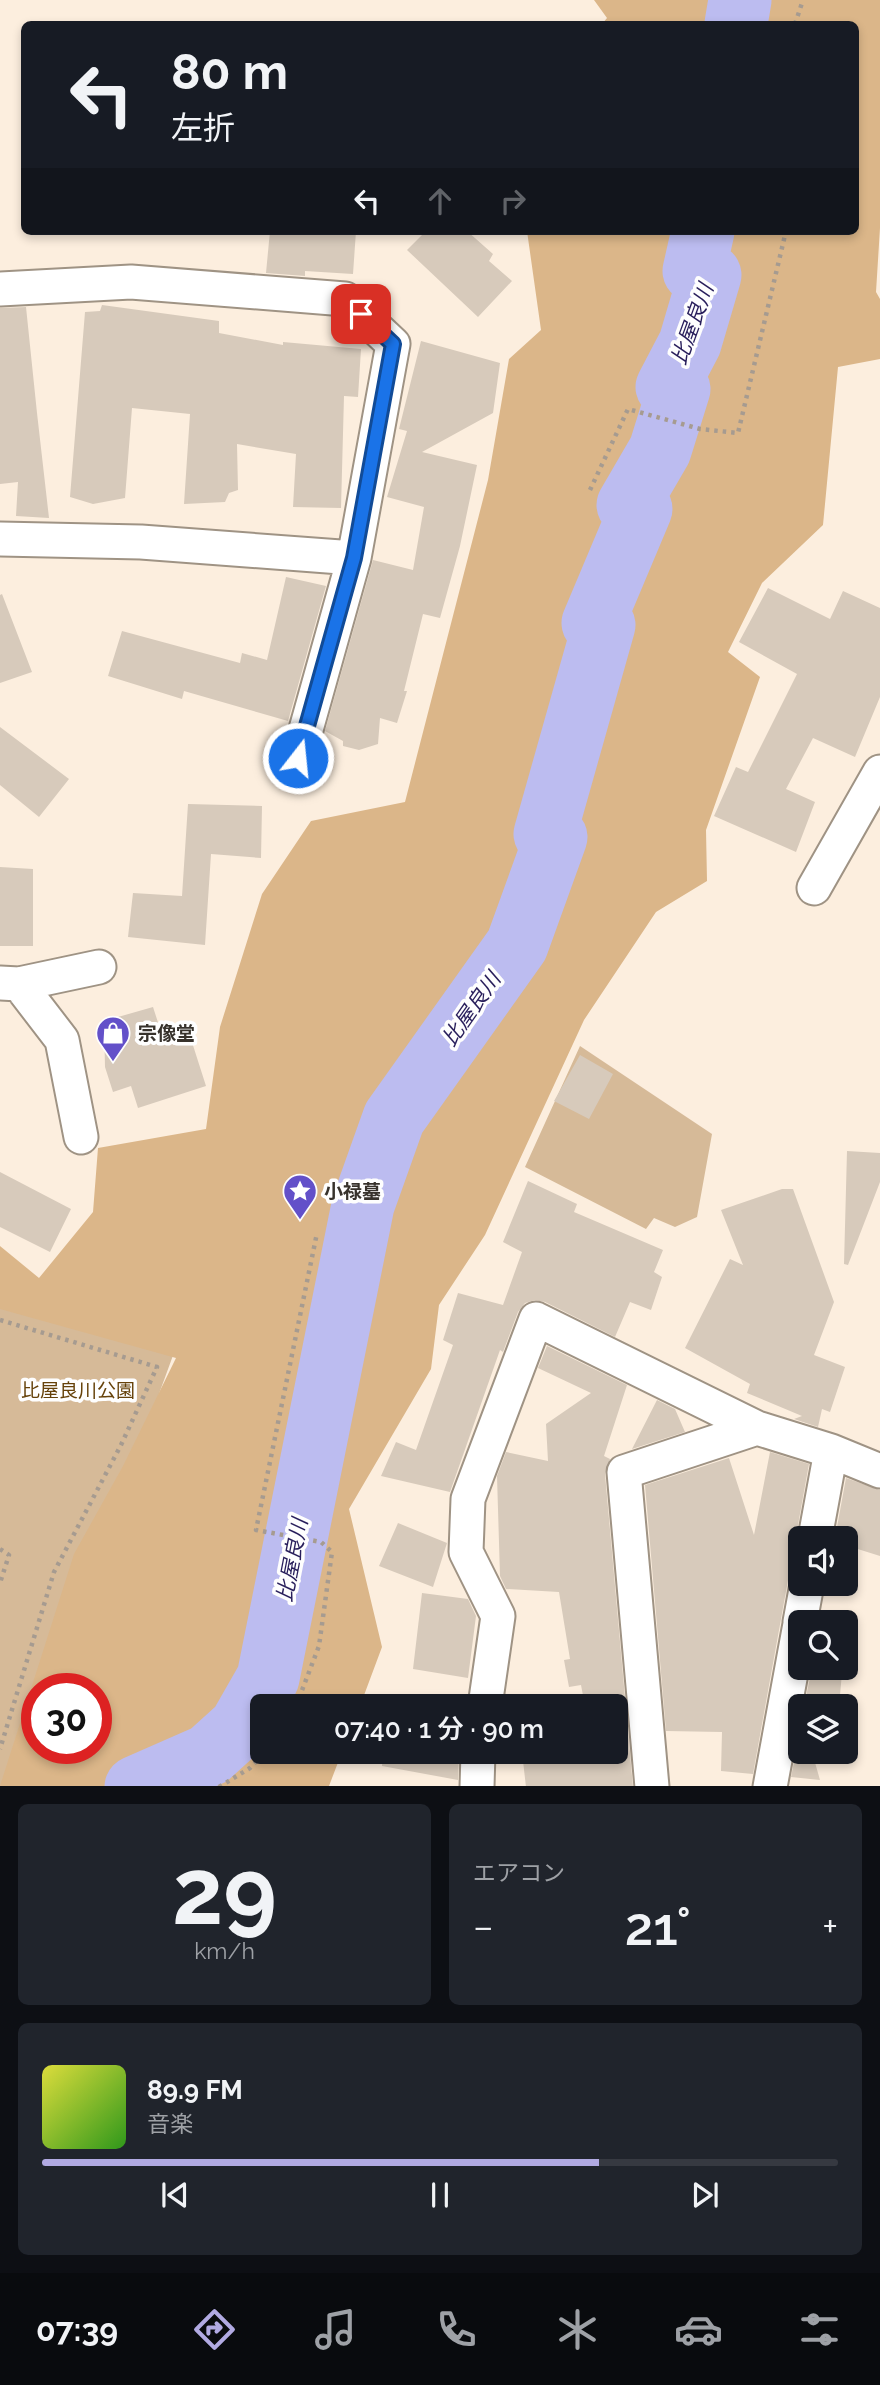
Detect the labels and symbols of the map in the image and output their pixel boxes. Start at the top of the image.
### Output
water label: 比屋良川 [666,278,719,368]
pin [331,284,391,344]
position arrow [261,721,335,795]
water label: 比屋良川 [437,966,506,1051]
shop icon: 宗像堂 [94,1014,132,1063]
place label: 宗像堂 [138,1022,195,1044]
place icon: 小禄墓 [281,1172,319,1221]
place label: 小禄墓 [324,1180,381,1202]
park label: 比屋良川公園 [21,1379,135,1401]
water label: 比屋良川 [272,1514,313,1604]
speed limit sign: 30 [21,1673,112,1764]

